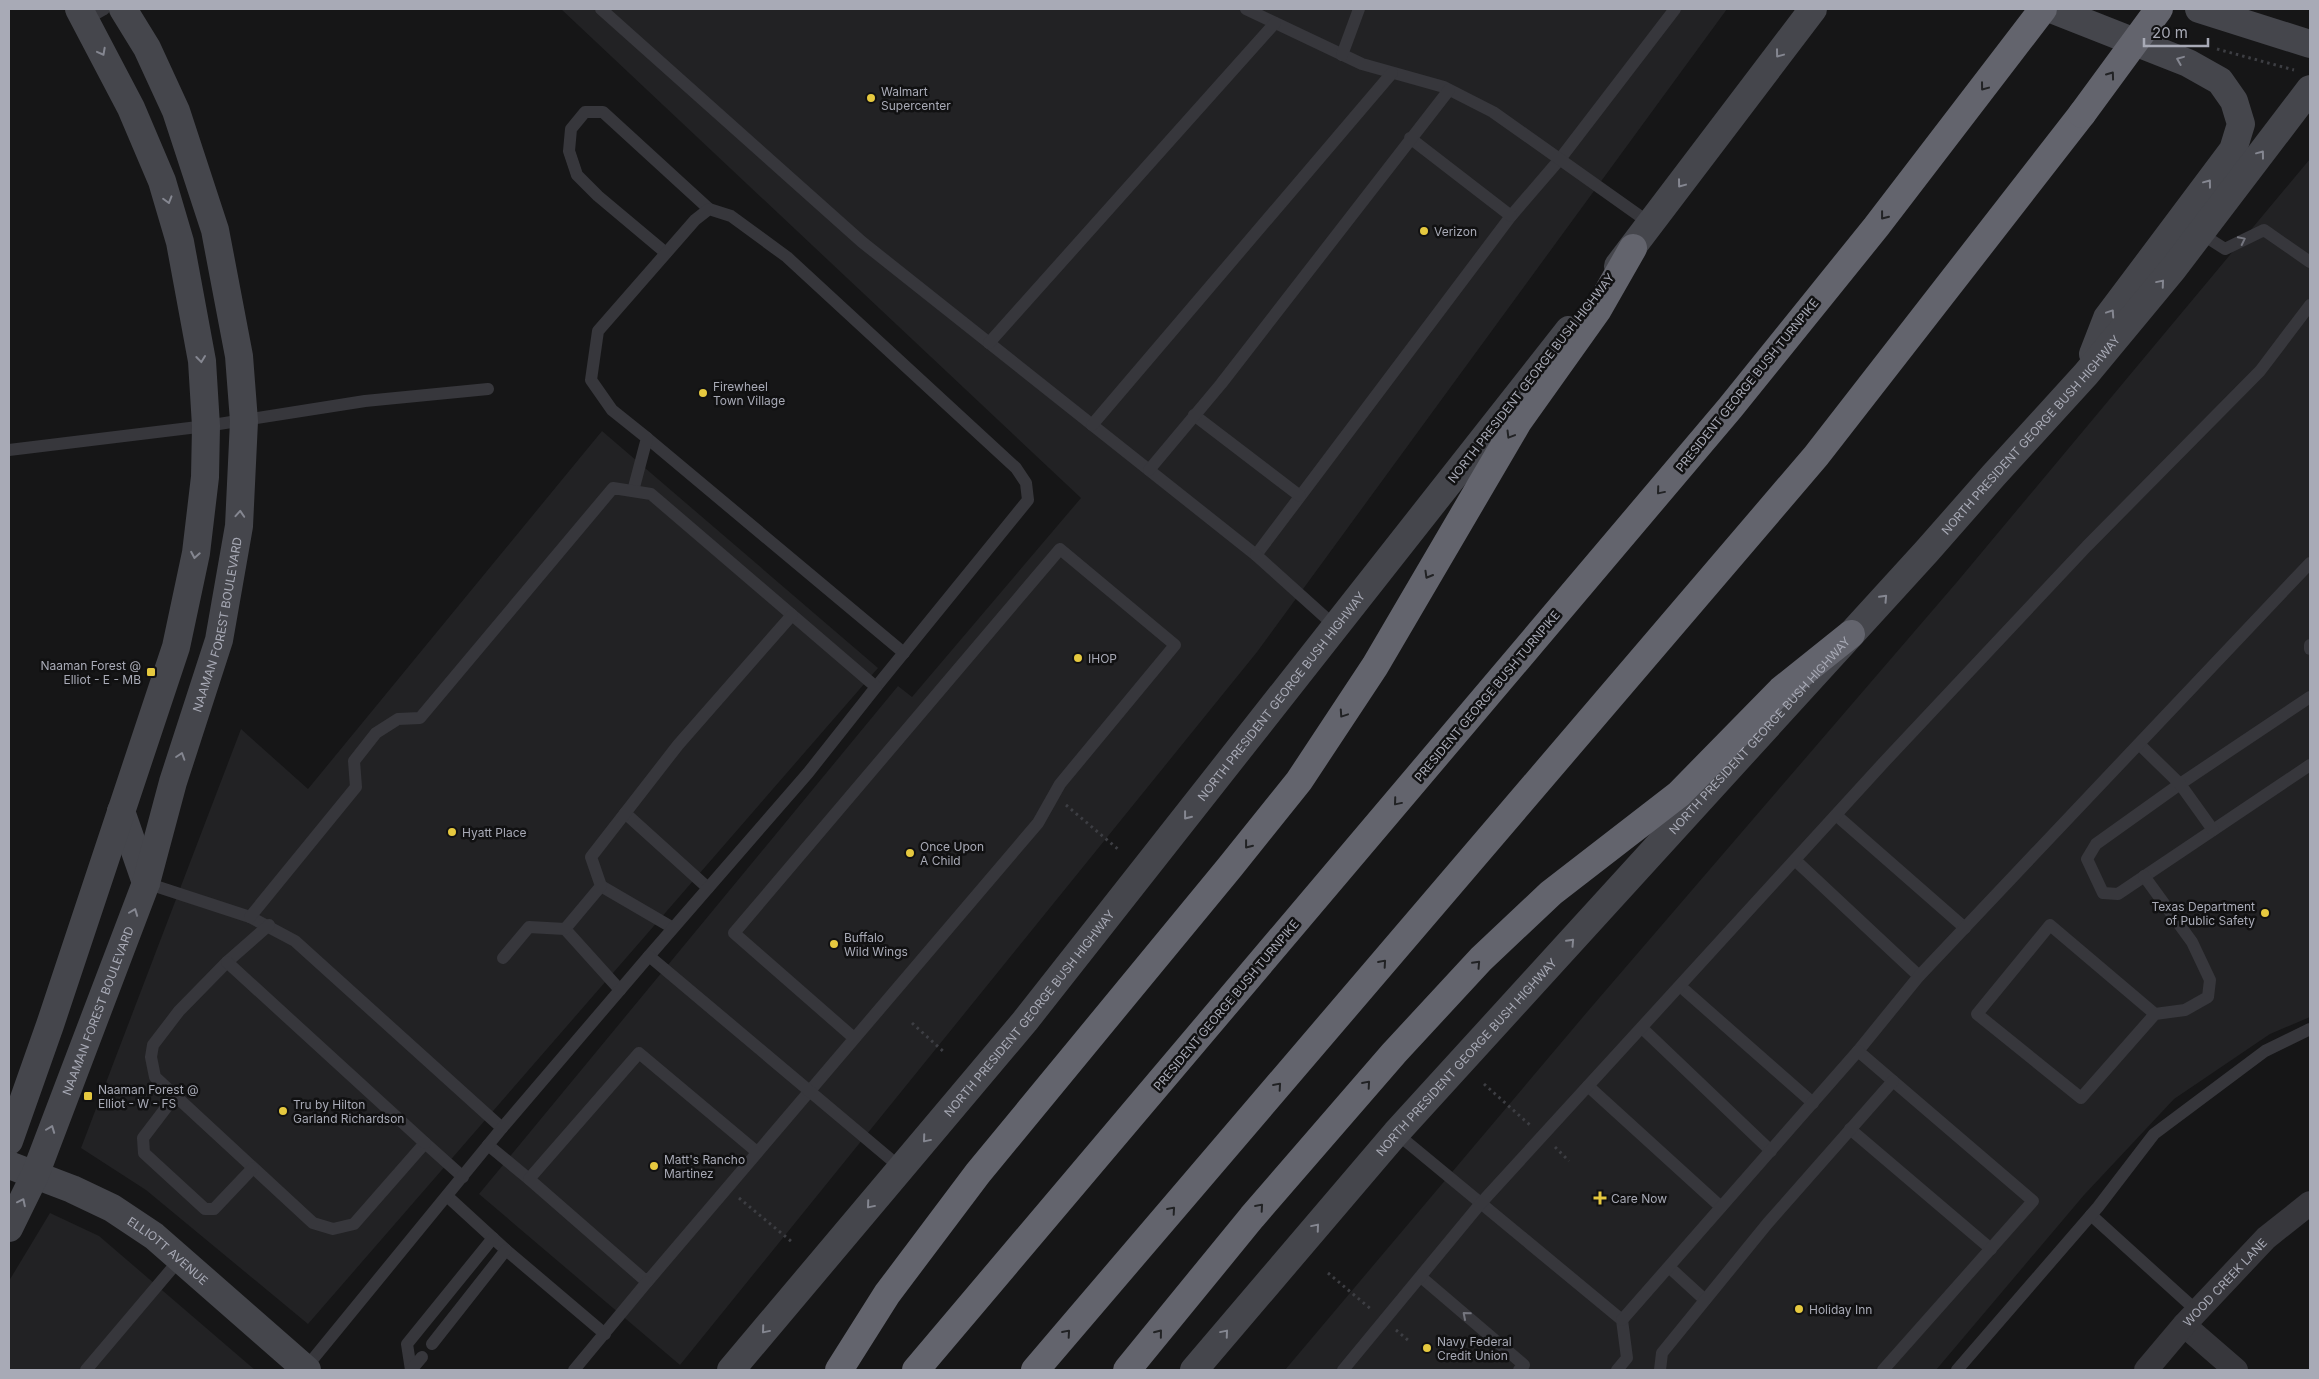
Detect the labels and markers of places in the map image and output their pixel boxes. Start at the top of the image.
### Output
place label: Walmart Supercenter [881,84,951,113]
marker: Walmart Supercenter [865,92,877,104]
place label: Verizon [1434,224,1477,239]
marker: Verizon [1418,225,1430,237]
place label: Firewheel Town Village [713,379,785,408]
marker: Firewheel Town Village [697,387,709,399]
place label: IHOP [1088,651,1117,666]
marker: IHOP [1072,652,1084,664]
place label: Naaman Forest @ Elliot - E - MB [40,658,141,687]
marker: Naaman Forest @ Elliot - E - MB [145,666,157,678]
place label: Hyatt Place [462,825,527,840]
marker: Hyatt Place [446,826,458,838]
place label: Once Upon A Child [920,839,984,868]
marker: Once Upon A Child [904,847,916,859]
place label: Texas Department of Public Safety [2151,899,2255,928]
marker: Texas Department of Public Safety [2259,907,2271,919]
place label: Buffalo Wild Wings [844,930,908,959]
marker: Buffalo Wild Wings [828,938,840,950]
place label: Naaman Forest @ Elliot - W - FS [98,1082,199,1111]
marker: Naaman Forest @ Elliot - W - FS [82,1090,94,1102]
place label: Tru by Hilton Garland Richardson [293,1097,404,1126]
marker: Tru by Hilton Garland Richardson [277,1105,289,1117]
place label: Matt's Rancho Martinez [664,1152,745,1181]
marker: Matt's Rancho Martinez [648,1160,660,1172]
marker: Care Now [1593,1191,1607,1205]
place label: Care Now [1611,1191,1667,1206]
place label: Holiday Inn [1809,1302,1872,1317]
marker: Holiday Inn [1793,1303,1805,1315]
place label: Navy Federal Credit Union [1437,1334,1512,1363]
marker: Navy Federal Credit Union [1421,1342,1433,1354]

